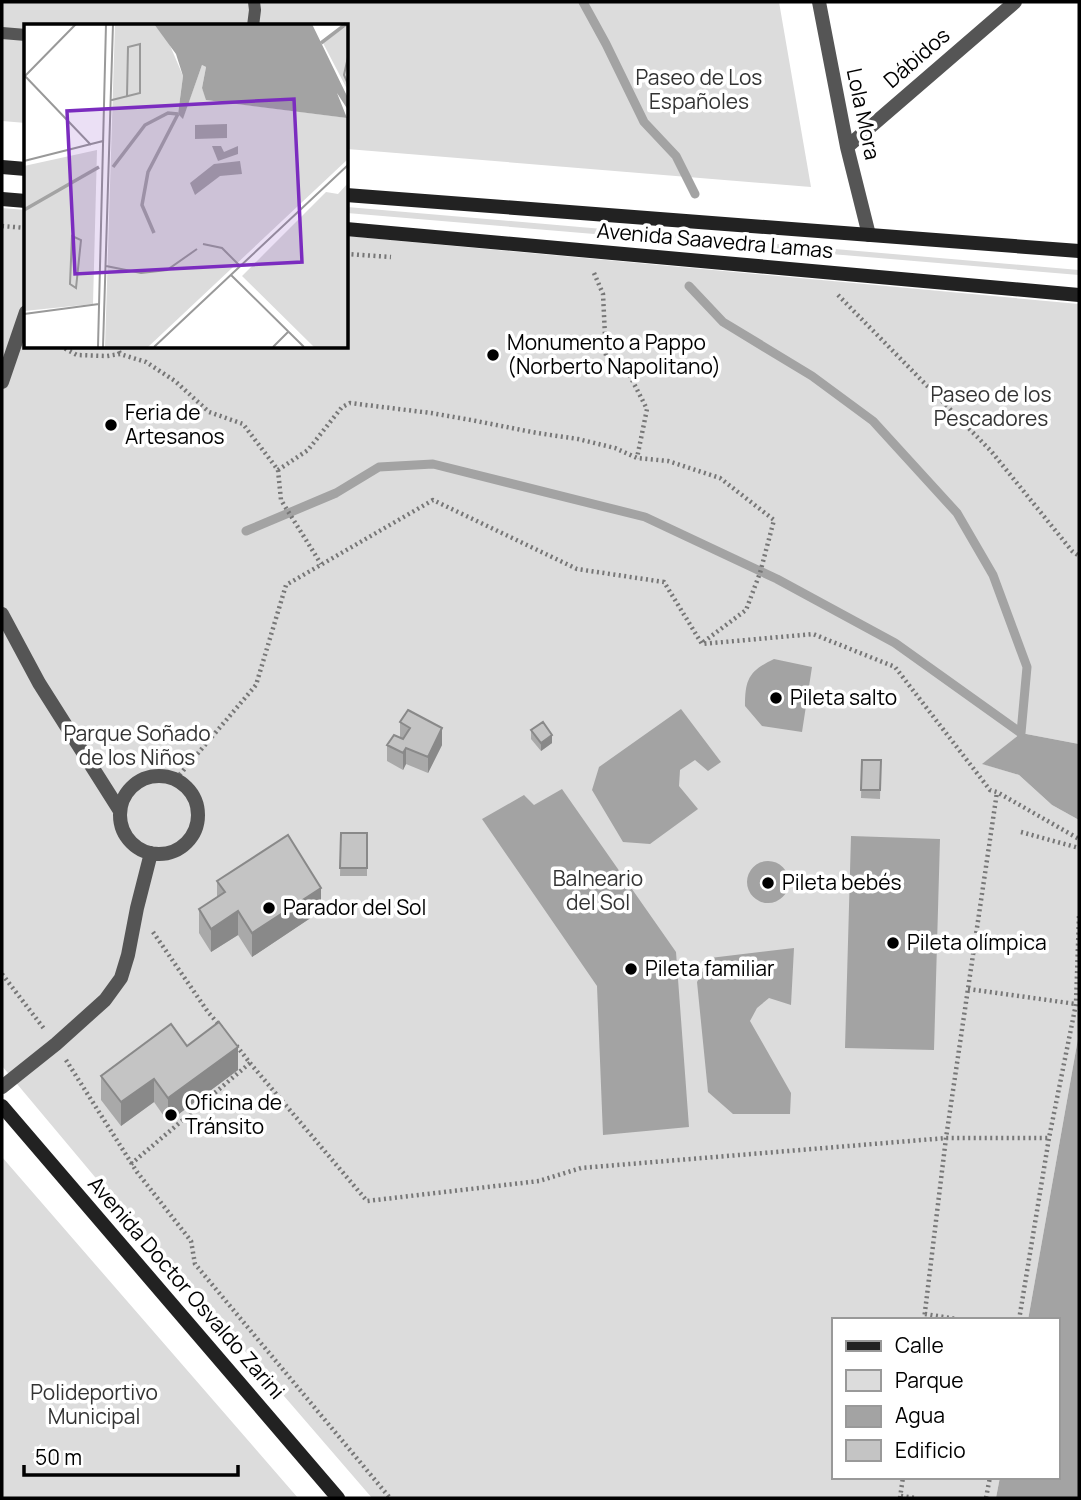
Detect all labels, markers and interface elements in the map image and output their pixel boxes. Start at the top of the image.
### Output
street label: Dábidos [877,21,955,94]
inset map [24,24,348,348]
park label: Paseo de Los Españoles [636,63,762,115]
street label: Lola Mora [841,65,887,162]
street label: Avenida Saavedra Lamas [596,216,834,264]
place label: Monumento a Pappo (Norberto Napolitano) [507,328,721,380]
marker: Monumento a Pappo (Norberto Napolitano) [485,347,501,363]
park label: Paseo de los Pescadores [931,380,1051,432]
place label: Feria de Artesanos [125,398,225,450]
marker: Feria de Artesanos [103,417,119,433]
place label: Pileta salto [790,683,897,711]
marker: Pileta salto [768,690,784,706]
park label: Parque Soñado de los Niños [63,719,211,771]
park label: Balneario del Sol [553,864,643,916]
place label: Pileta bebés [782,868,901,896]
marker: Pileta bebés [760,875,776,891]
place label: Parador del Sol [283,893,426,921]
marker: Parador del Sol [261,900,277,916]
place label: Pileta olímpica [907,928,1047,956]
marker: Pileta olímpica [885,935,901,951]
place label: Pileta familiar [645,954,775,982]
marker: Pileta familiar [623,961,639,977]
place label: Oficina de Tránsito [185,1088,282,1140]
marker: Oficina de Tránsito [163,1107,179,1123]
street label: Avenida Doctor Osvaldo Zarini [82,1170,291,1405]
legend [832,1318,1060,1479]
text: Calle [895,1331,944,1359]
text: Parque [895,1366,964,1394]
park label: Polideportivo Municipal [30,1378,158,1430]
text: Agua [895,1401,945,1429]
scale bar [24,1434,238,1478]
text: Edificio [895,1436,966,1464]
text: 50 m [35,1443,82,1471]

